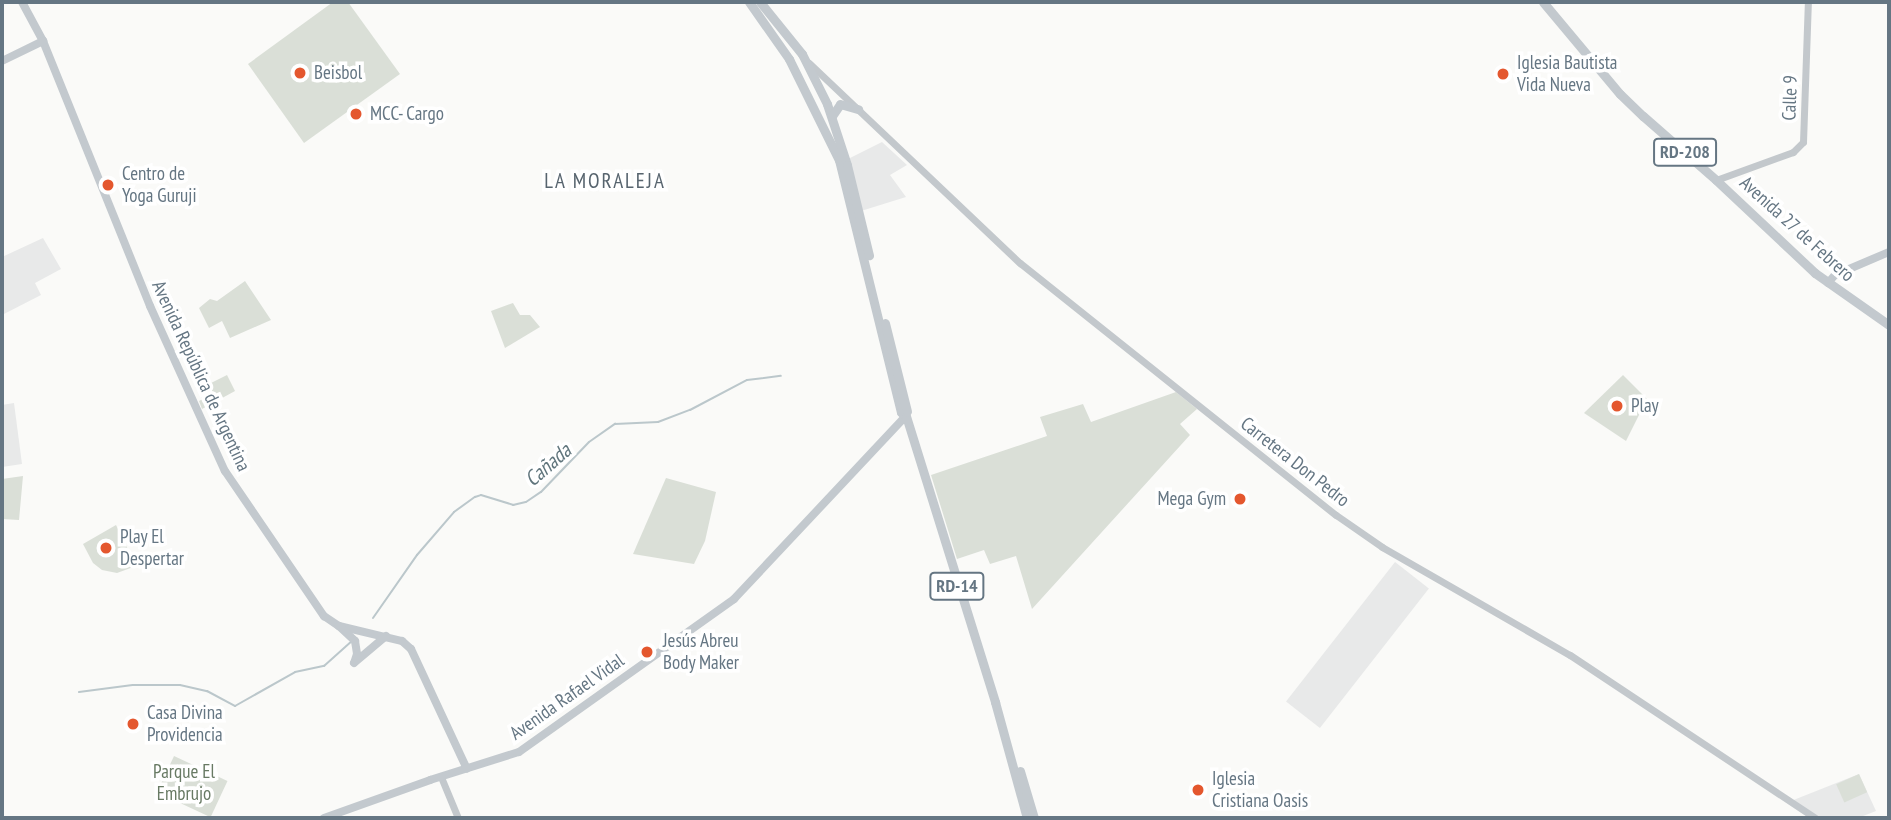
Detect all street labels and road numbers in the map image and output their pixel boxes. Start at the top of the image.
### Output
street label: Calle 9 [1778,75,1802,121]
road number: RD-208 [1652,138,1718,167]
street label: Avenida 27 de Febrero [1735,171,1859,287]
street label: Avenida República de Argentina [147,277,255,475]
street label: Carretera Don Pedro [1236,412,1354,512]
road number: RD-14 [929,572,985,600]
street label: Avenida Rafael Vidal [505,649,629,745]

